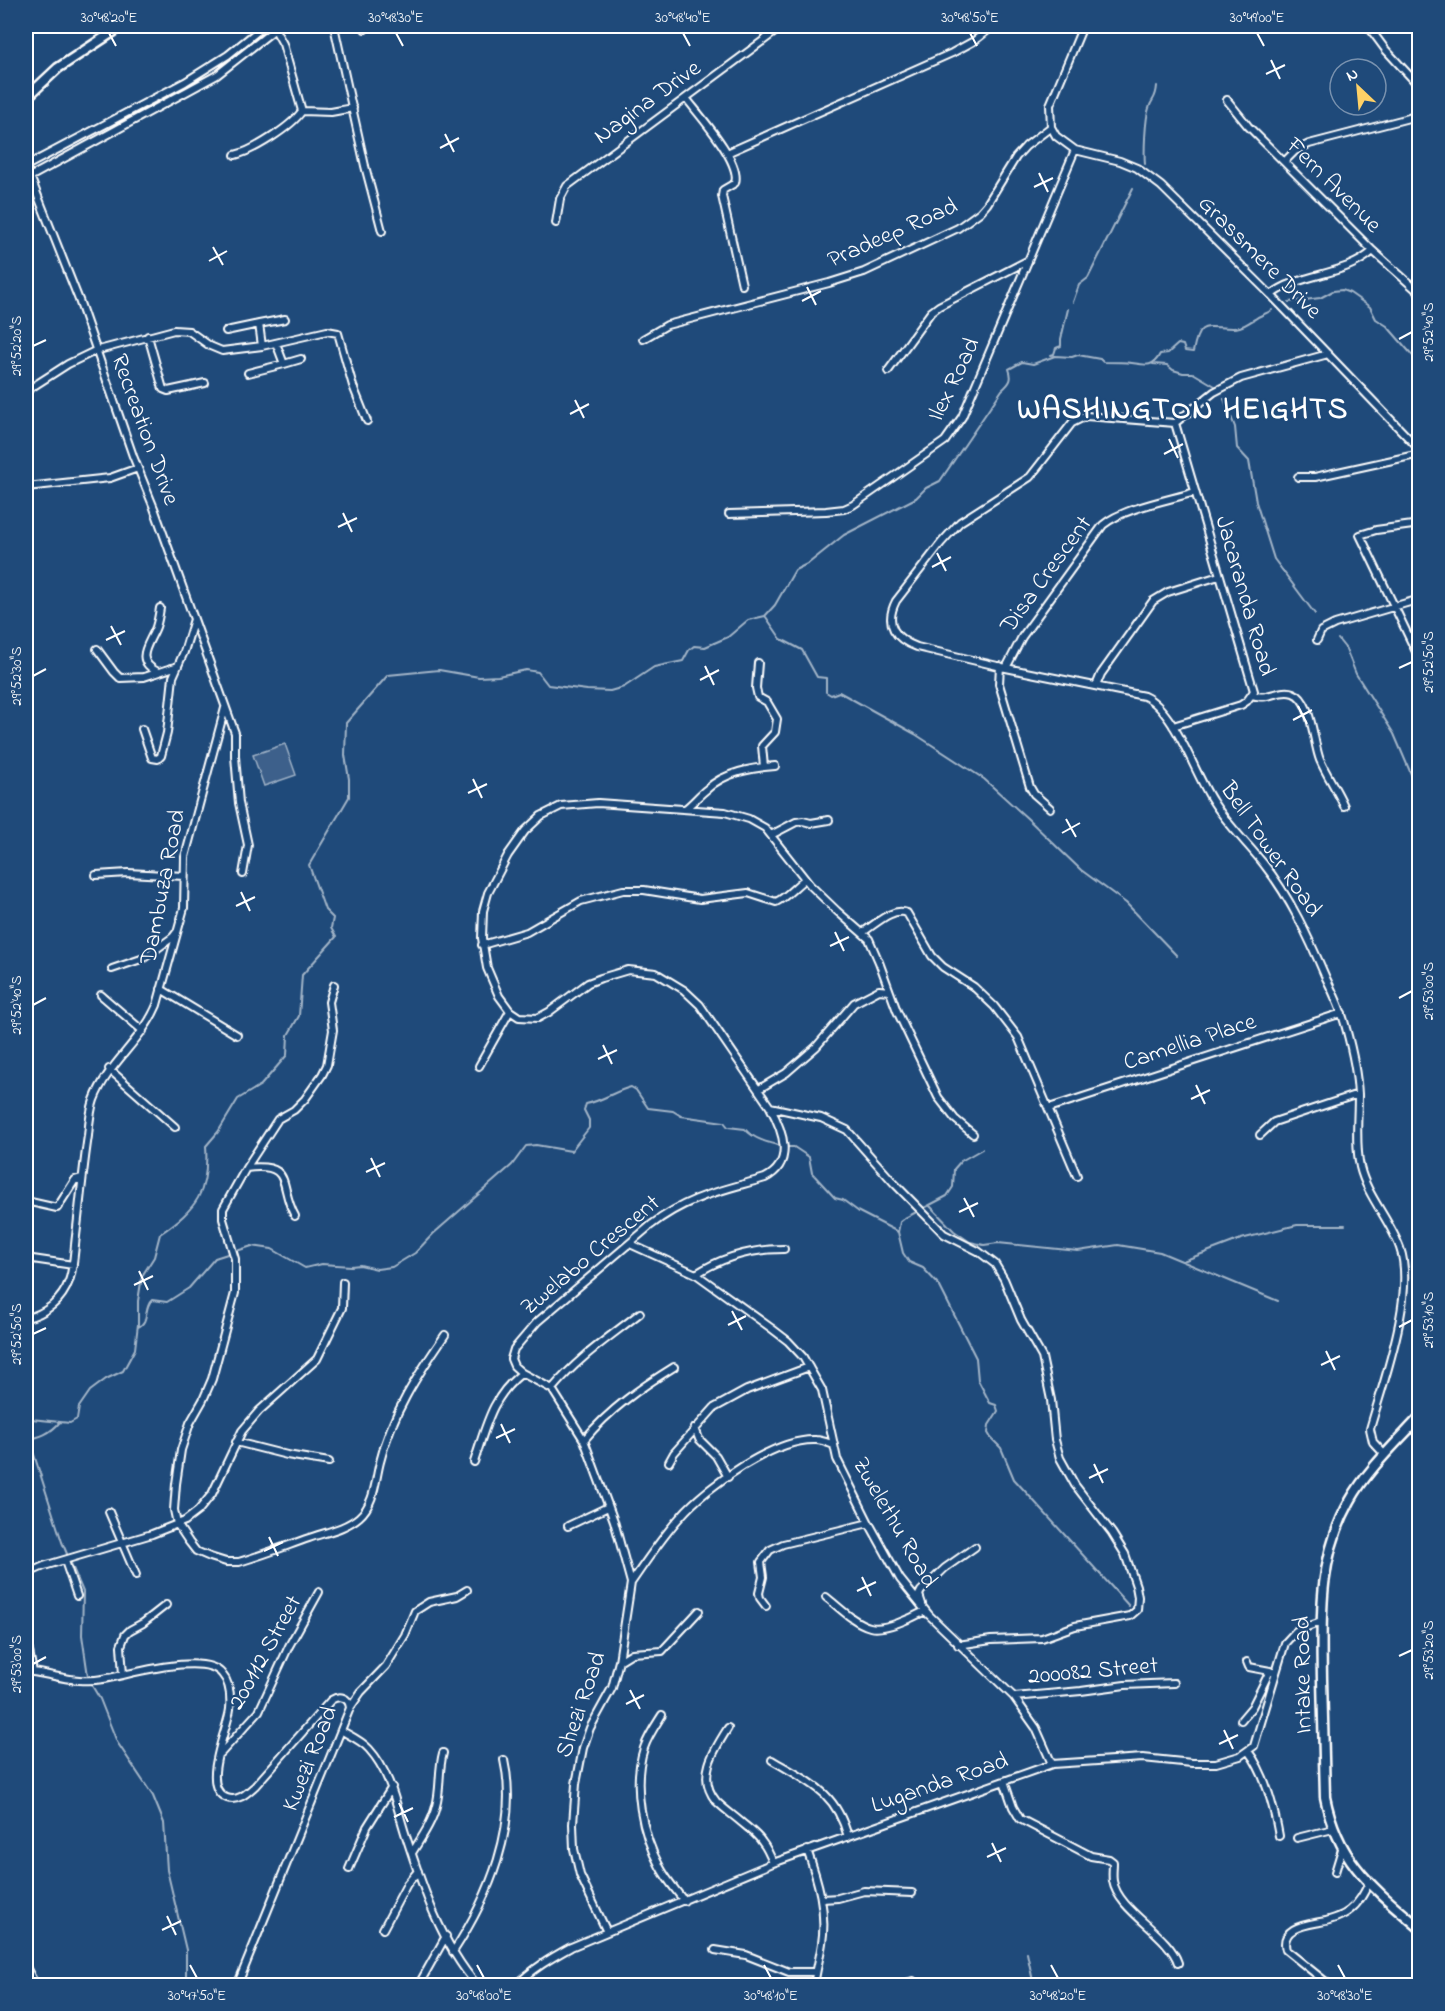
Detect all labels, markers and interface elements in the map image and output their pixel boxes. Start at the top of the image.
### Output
text: 30°48'20"E [81,7,137,29]
text: 30°48'30"E [368,7,424,29]
text: 30°48'40"E [655,7,711,29]
text: 30°48'50"E [941,7,999,29]
text: 30°49'00"E [1230,7,1284,29]
street label: Nagina Drive [587,52,709,154]
north arrow [1328,57,1388,117]
text: N [1342,62,1363,88]
street label: Fern Avenue [1276,129,1389,242]
street label: Grassmere Drive [1189,188,1329,328]
street label: Pradeep Road [822,190,964,278]
text: 29°52'40"S [1418,302,1440,362]
text: 29°52'20"S [6,315,28,376]
street label: Ilex Road [920,332,991,428]
street label: Recreation Drive [100,349,188,511]
district label: WASHINGTON HEIGHTS [1017,389,1349,433]
street label: Disa Crescent [992,509,1102,642]
street label: Jacaranda Road [1204,512,1284,681]
text: 29°52'50"S [1418,631,1440,693]
text: 29°52'30"S [6,646,28,706]
street label: Bell Tower Road [1210,774,1330,925]
street label: Dambuza Road [132,806,196,968]
text: 29°53'00"S [1418,961,1440,1020]
text: 29°52'40"S [6,975,28,1035]
street label: Camellia Place [1119,1005,1261,1081]
street label: Zwelabo Crescent [513,1187,669,1325]
text: 29°53'10"S [1418,1291,1440,1348]
text: 29°52'50"S [6,1303,28,1365]
street label: Zwelethu Road [842,1451,946,1596]
street label: 200112 Street [220,1589,312,1717]
street label: Intake Road [1285,1615,1323,1734]
text: 29°53'20"S [1418,1620,1440,1680]
text: 29°53'00"S [6,1634,28,1693]
street label: Shezi Road [548,1647,617,1763]
street label: 200082 Street [1026,1649,1160,1695]
street label: Kwezi Road [274,1701,348,1817]
street label: Luganda Road [867,1744,1014,1824]
text: 30°47'50"E [168,1985,226,2007]
text: 30°48'00"E [456,1985,512,2007]
text: 30°48'10"E [744,1985,798,2007]
text: 30°48'20"E [1030,1985,1086,2007]
text: 30°48'30"E [1317,1985,1373,2007]

